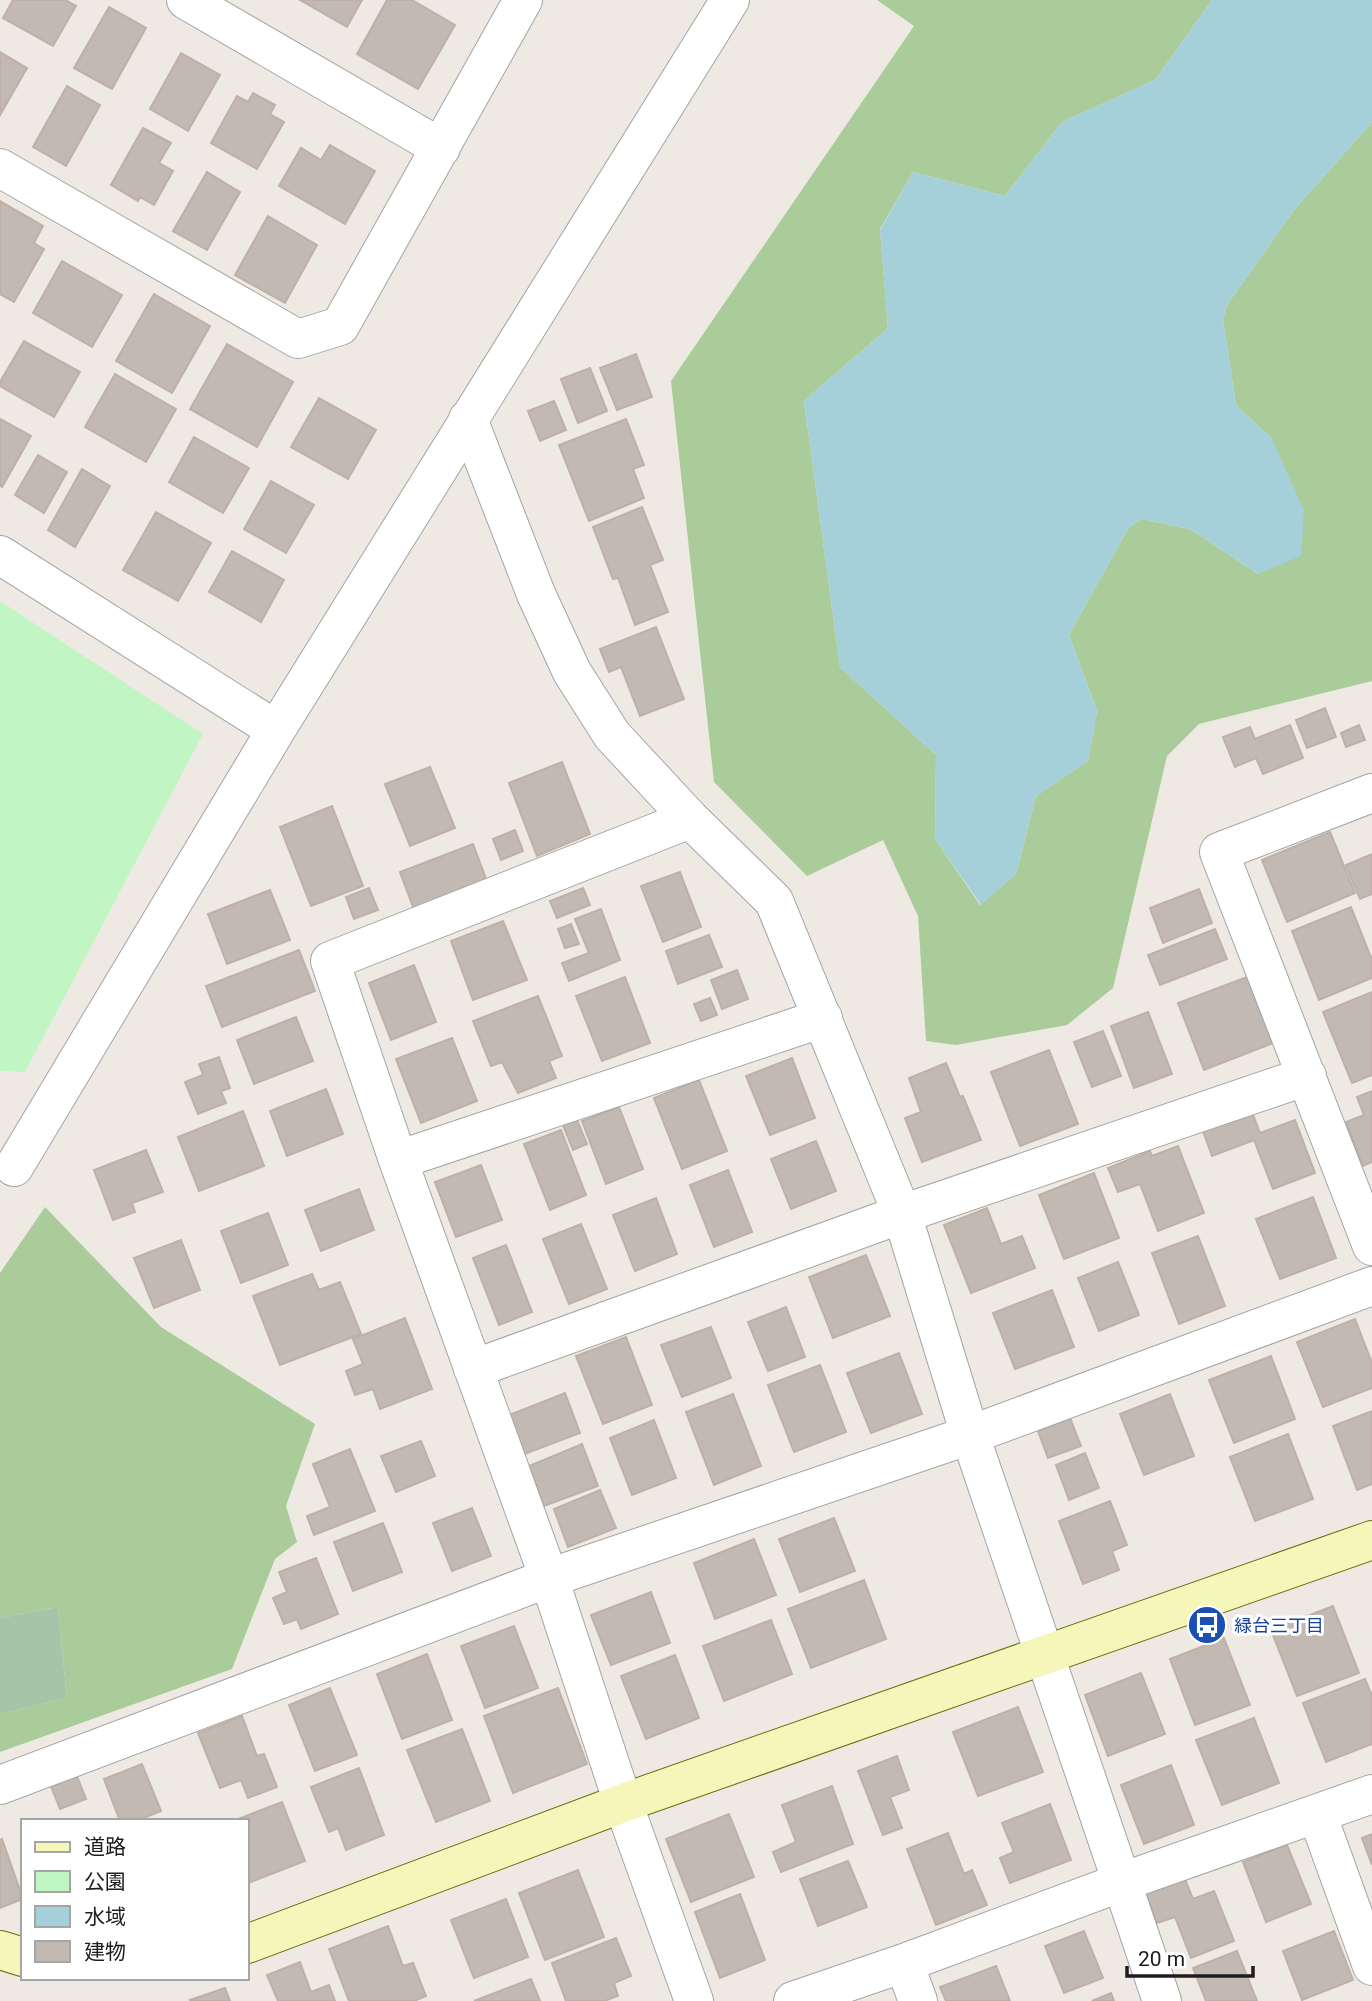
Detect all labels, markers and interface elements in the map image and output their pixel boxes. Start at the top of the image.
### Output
bus stop icon: 緑台三丁目 [1186,1604,1228,1646]
place label: 緑台三丁目 [1234,1615,1324,1636]
legend [21,1819,248,1980]
text: 道路 [84,1835,126,1859]
text: 公園 [84,1870,126,1894]
text: 水域 [84,1905,126,1929]
scale bar [1127,1934,1253,1978]
text: 建物 [84,1940,126,1964]
text: 20 m [1138,1947,1185,1971]

